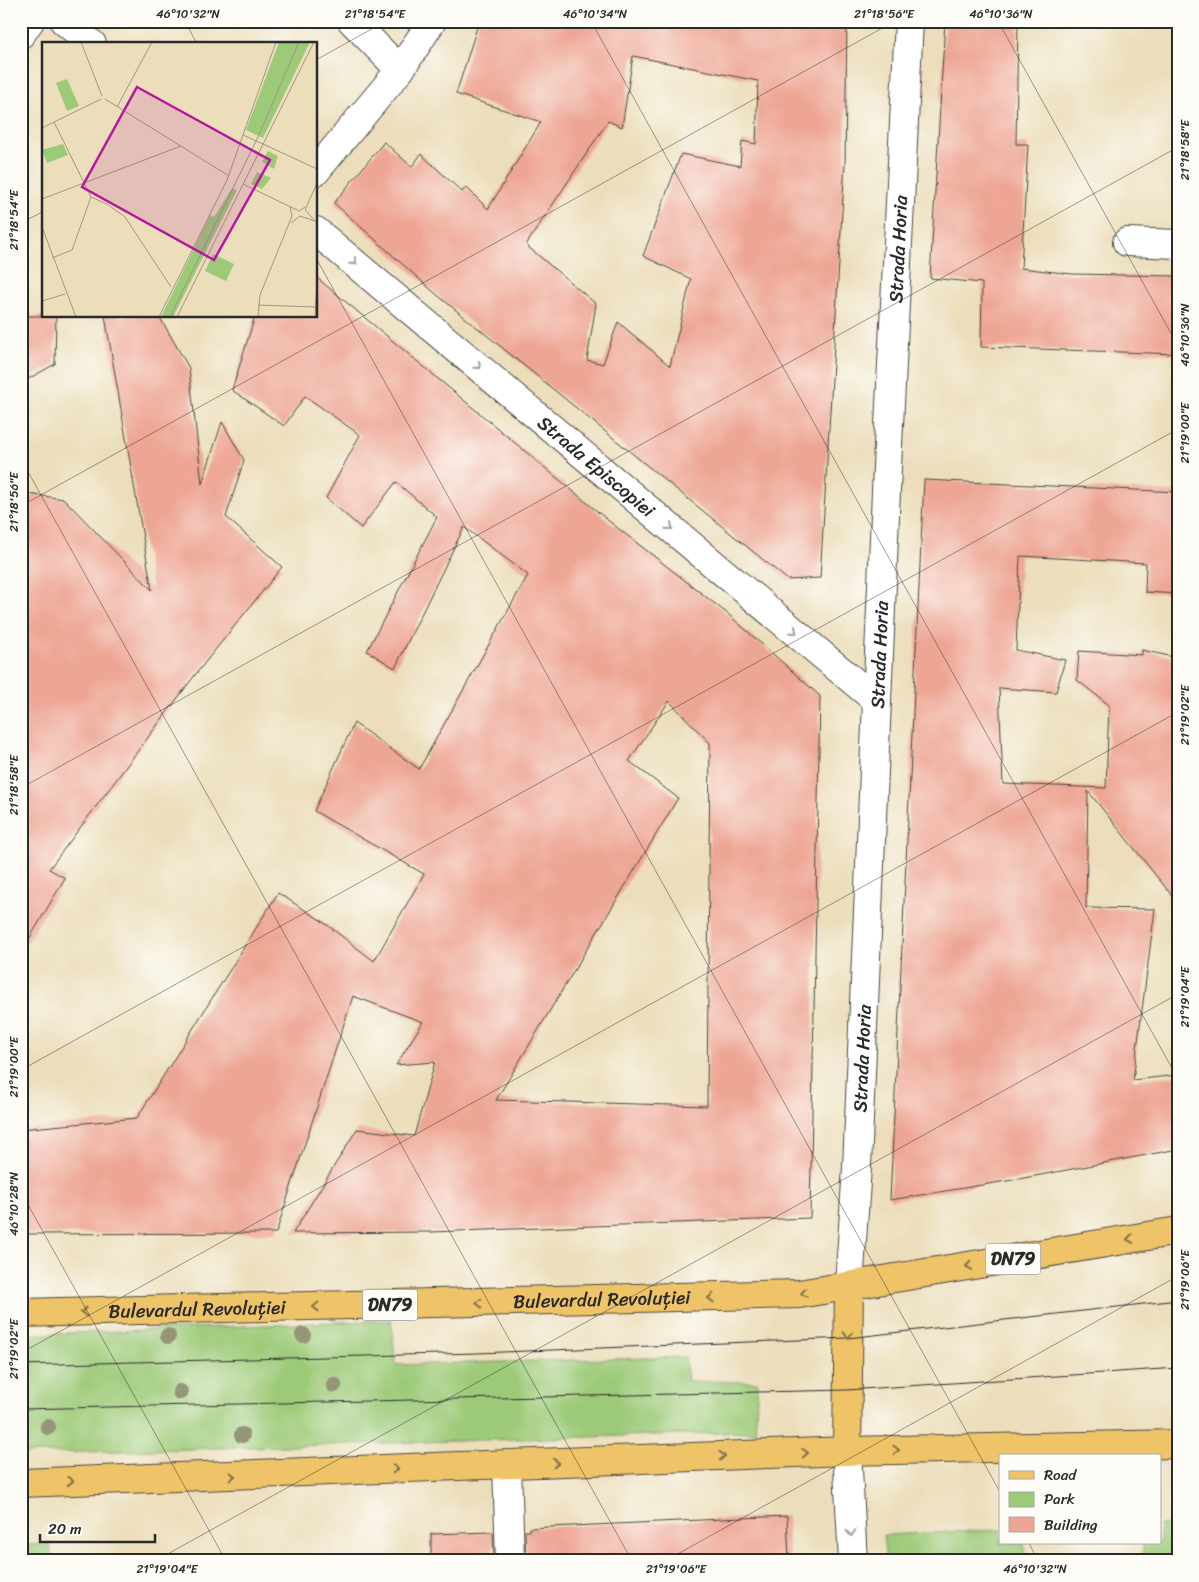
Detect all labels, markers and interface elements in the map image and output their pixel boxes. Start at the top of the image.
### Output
text: 46°10'32"N [156,3,220,25]
text: 21°18'54"E [345,3,407,25]
text: 46°10'34"N [563,3,628,25]
text: 21°18'56"E [854,3,915,25]
text: 46°10'36"N [969,3,1033,25]
inset map [42,42,318,318]
text: 21°18'58"E [1174,119,1196,180]
text: 21°18'54"E [3,188,25,250]
street label: Strada Horia [879,194,917,304]
one-way arrow [348,256,357,265]
text: 46°10'36"N [1174,303,1196,367]
one-way arrow [472,361,481,369]
text: 21°19'00"E [1174,401,1196,464]
street label: Strada Episcopiei [530,407,663,526]
text: 21°18'56"E [3,471,25,532]
one-way arrow [664,521,673,530]
street label: Strada Horia [861,600,898,709]
one-way arrow [789,626,798,635]
text: 21°19'02"E [1174,683,1196,745]
text: 21°18'58"E [3,754,25,815]
text: 21°19'04"E [1174,965,1196,1027]
street label: Strada Horia [843,1003,881,1113]
text: 21°19'00"E [3,1035,25,1098]
text: 46°10'28"N [3,1171,25,1236]
one-way arrow [1125,1234,1134,1244]
road number: DN79 [986,1244,1040,1274]
text: 21°19'06"E [1174,1249,1196,1310]
one-way arrow [965,1261,974,1271]
street label: Bulevardul Revoluției [513,1281,692,1318]
one-way arrow [800,1287,808,1298]
road number: DN79 [362,1290,418,1320]
street label: Bulevardul Revoluției [108,1291,287,1328]
one-way arrow [707,1292,715,1303]
one-way arrow [474,1298,482,1308]
one-way arrow [312,1301,320,1312]
one-way arrow [79,1307,87,1317]
text: 21°19'02"E [3,1317,25,1379]
one-way arrow [843,1332,853,1339]
one-way arrow [892,1444,900,1455]
one-way arrow [802,1447,810,1458]
one-way arrow [719,1451,727,1461]
legend [999,1454,1162,1544]
one-way arrow [552,1457,560,1468]
text: Road [1044,1462,1077,1488]
one-way arrow [391,1464,399,1474]
one-way arrow [229,1470,237,1481]
one-way arrow [66,1475,74,1486]
text: Park [1044,1486,1075,1512]
scale bar [40,1512,155,1544]
text: Building [1044,1512,1098,1538]
text: 20 m [48,1516,82,1542]
one-way arrow [846,1530,857,1538]
text: 21°19'04"E [137,1558,199,1580]
text: 21°19'06"E [646,1558,707,1580]
text: 46°10'32"N [1003,1558,1067,1580]

